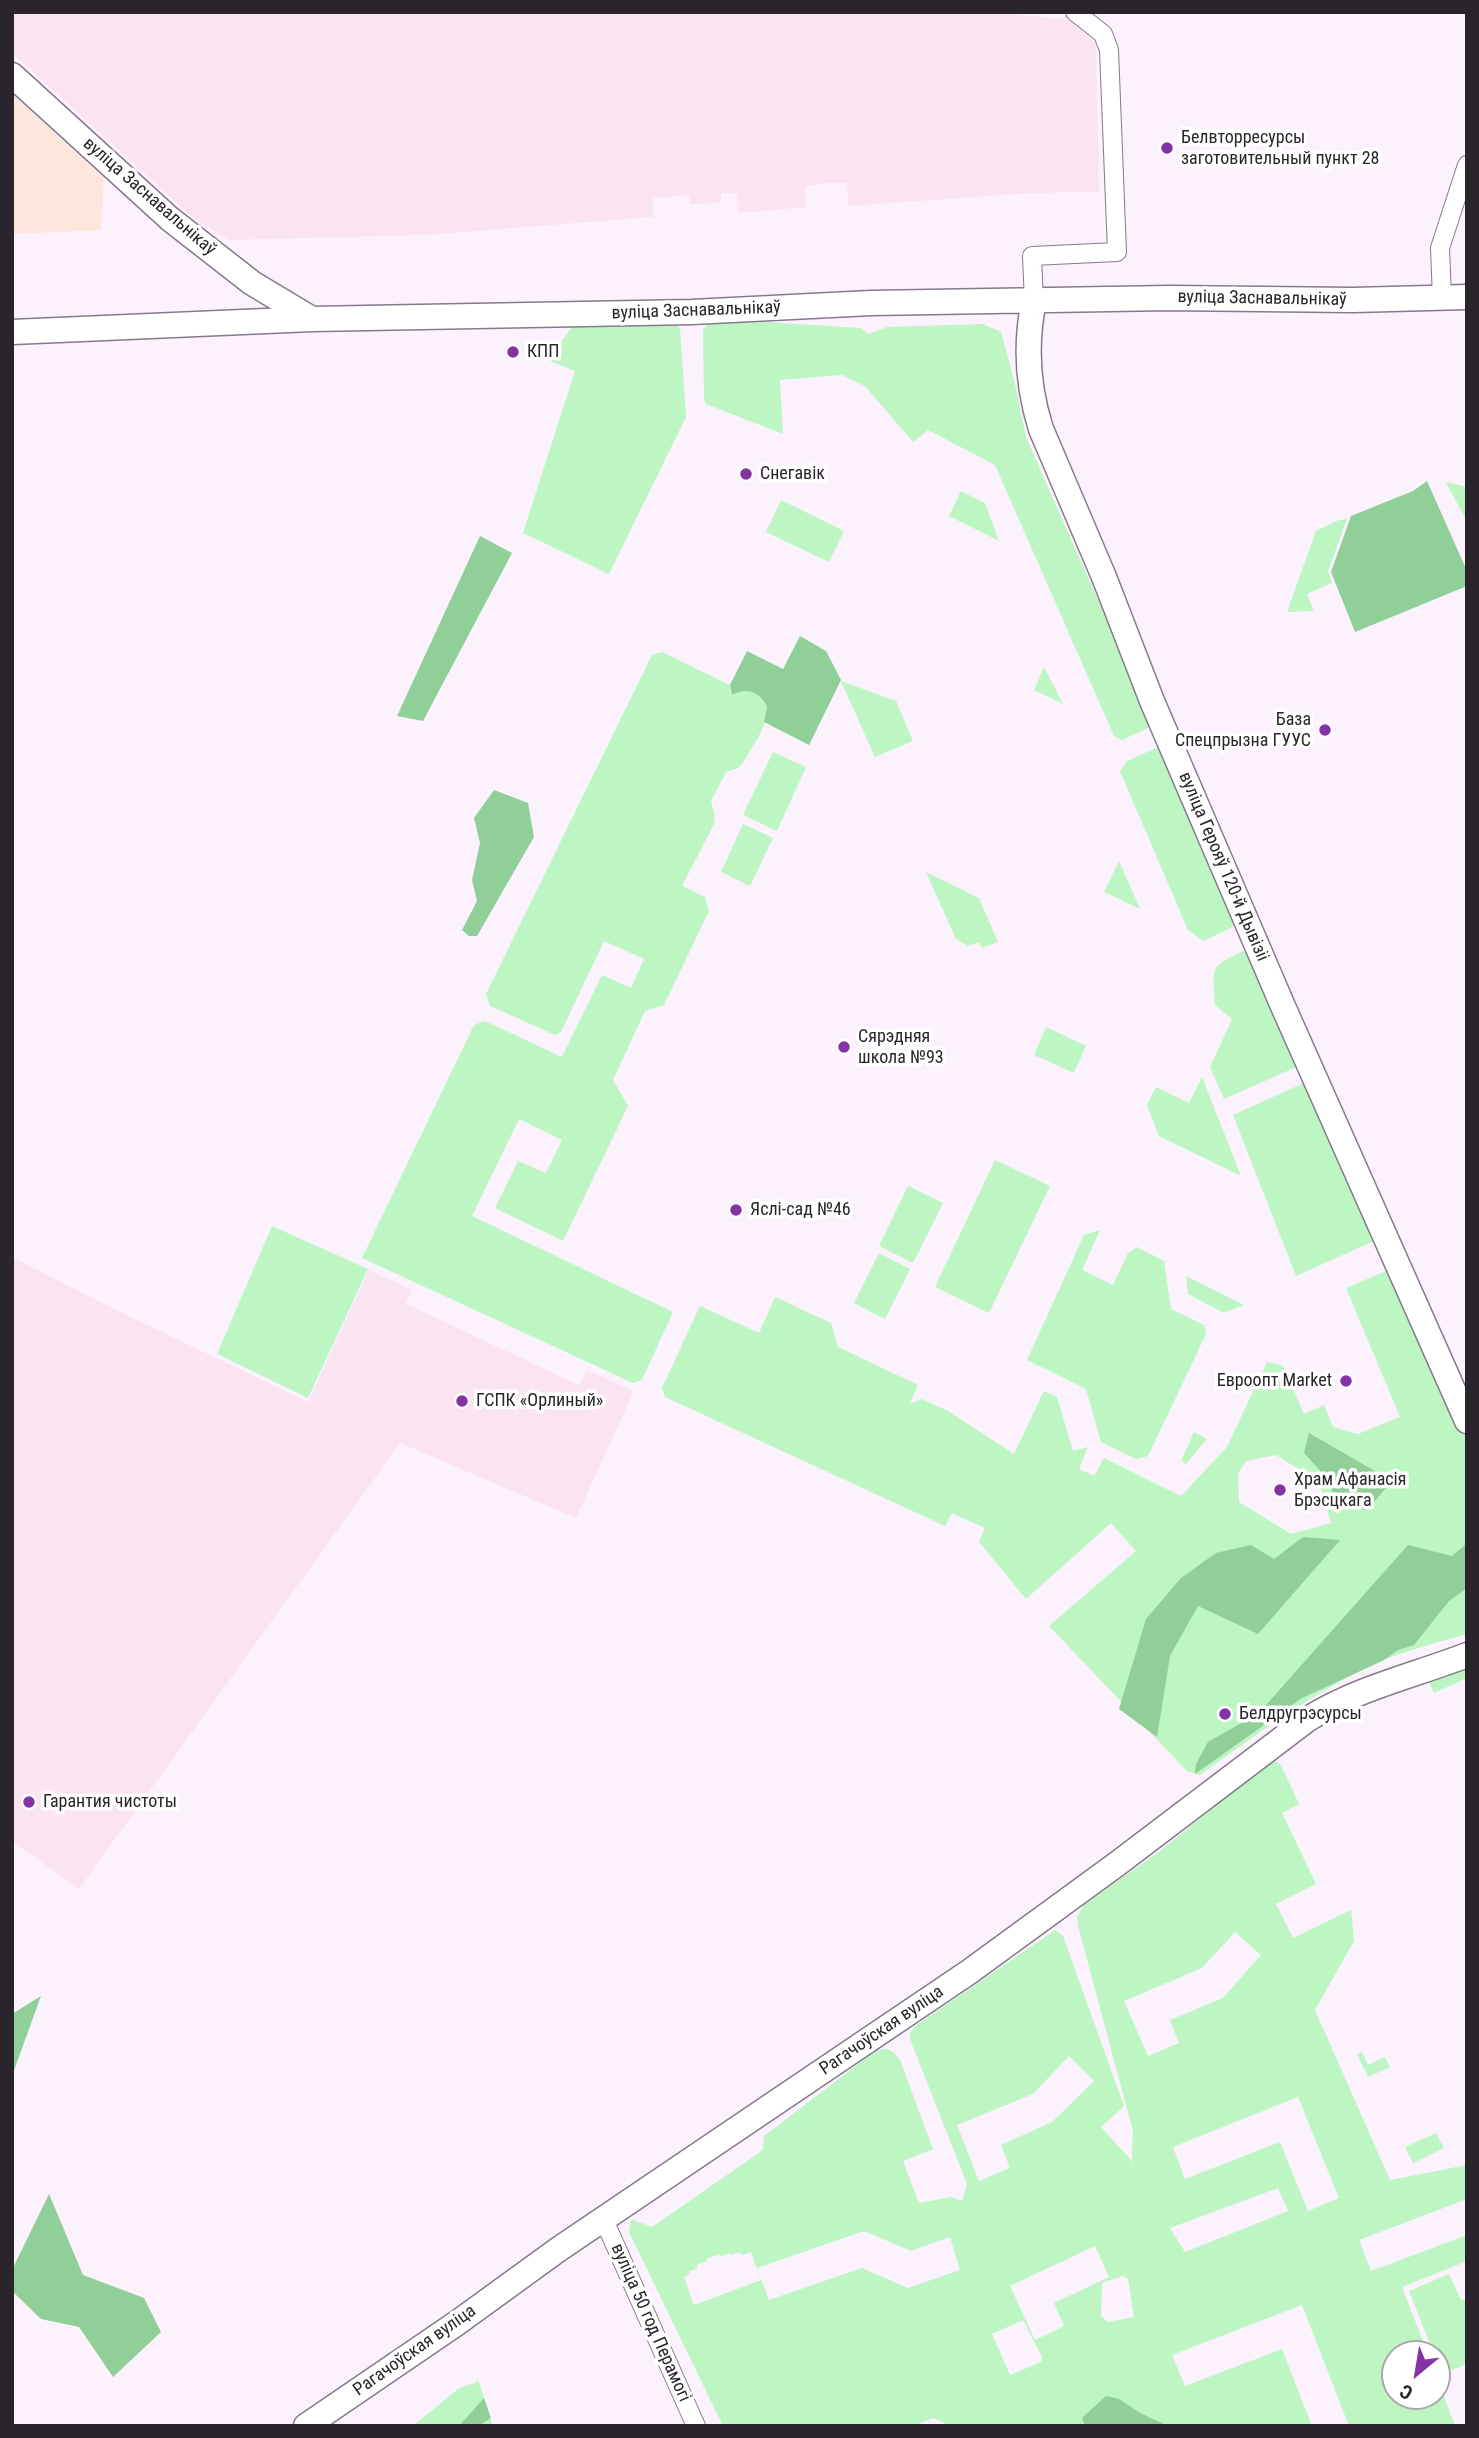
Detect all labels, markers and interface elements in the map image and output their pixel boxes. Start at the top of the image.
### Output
place label: Белвторресурсы заготовительный пункт 28 [1181,127,1379,170]
street label: вуліца Заснавальнікаў [78,133,220,261]
marker: Белвторресурсы заготовительный пункт 28 [1159,140,1175,156]
street label: вуліца Заснавальнікаў [1177,287,1347,311]
street label: вуліца Заснавальнікаў [611,297,781,325]
place label: КПП [527,341,559,363]
marker: КПП [505,344,521,360]
place label: Снегавік [760,463,825,485]
marker: Снегавік [738,466,754,482]
place label: База Спецпрызна ГУУС [1175,709,1311,752]
marker: База Спецпрызна ГУУС [1317,722,1333,738]
street label: вуліца Герояў 120-й Дывізіі [1173,769,1273,965]
place label: Сярэдняя школа №93 [858,1026,944,1068]
marker: Сярэдняя школа №93 [836,1039,852,1055]
place label: Яслі-сад №46 [750,1199,851,1221]
marker: Яслі-сад №46 [728,1202,744,1218]
place label: Евроопт Market [1217,1370,1332,1392]
marker: Евроопт Market [1338,1373,1354,1389]
place label: ГСПК «Орлиный» [476,1390,603,1412]
marker: ГСПК «Орлиный» [454,1393,470,1409]
place label: Храм Афанасія Брэсцкага [1294,1469,1406,1512]
marker: Храм Афанасія Брэсцкага [1272,1482,1288,1498]
place label: Белдругрэсурсы [1239,1703,1362,1725]
marker: Белдругрэсурсы [1217,1706,1233,1722]
place label: Гарантия чистоты [43,1791,177,1813]
marker: Гарантия чистоты [21,1794,37,1810]
street label: Рагачоўская вуліца [816,1982,948,2080]
street label: вуліца 50 год Перамогі [605,2241,695,2405]
street label: Рагачоўская вуліца [350,2301,480,2401]
north arrow [1381,2340,1451,2410]
text: С [1396,2379,1417,2405]

